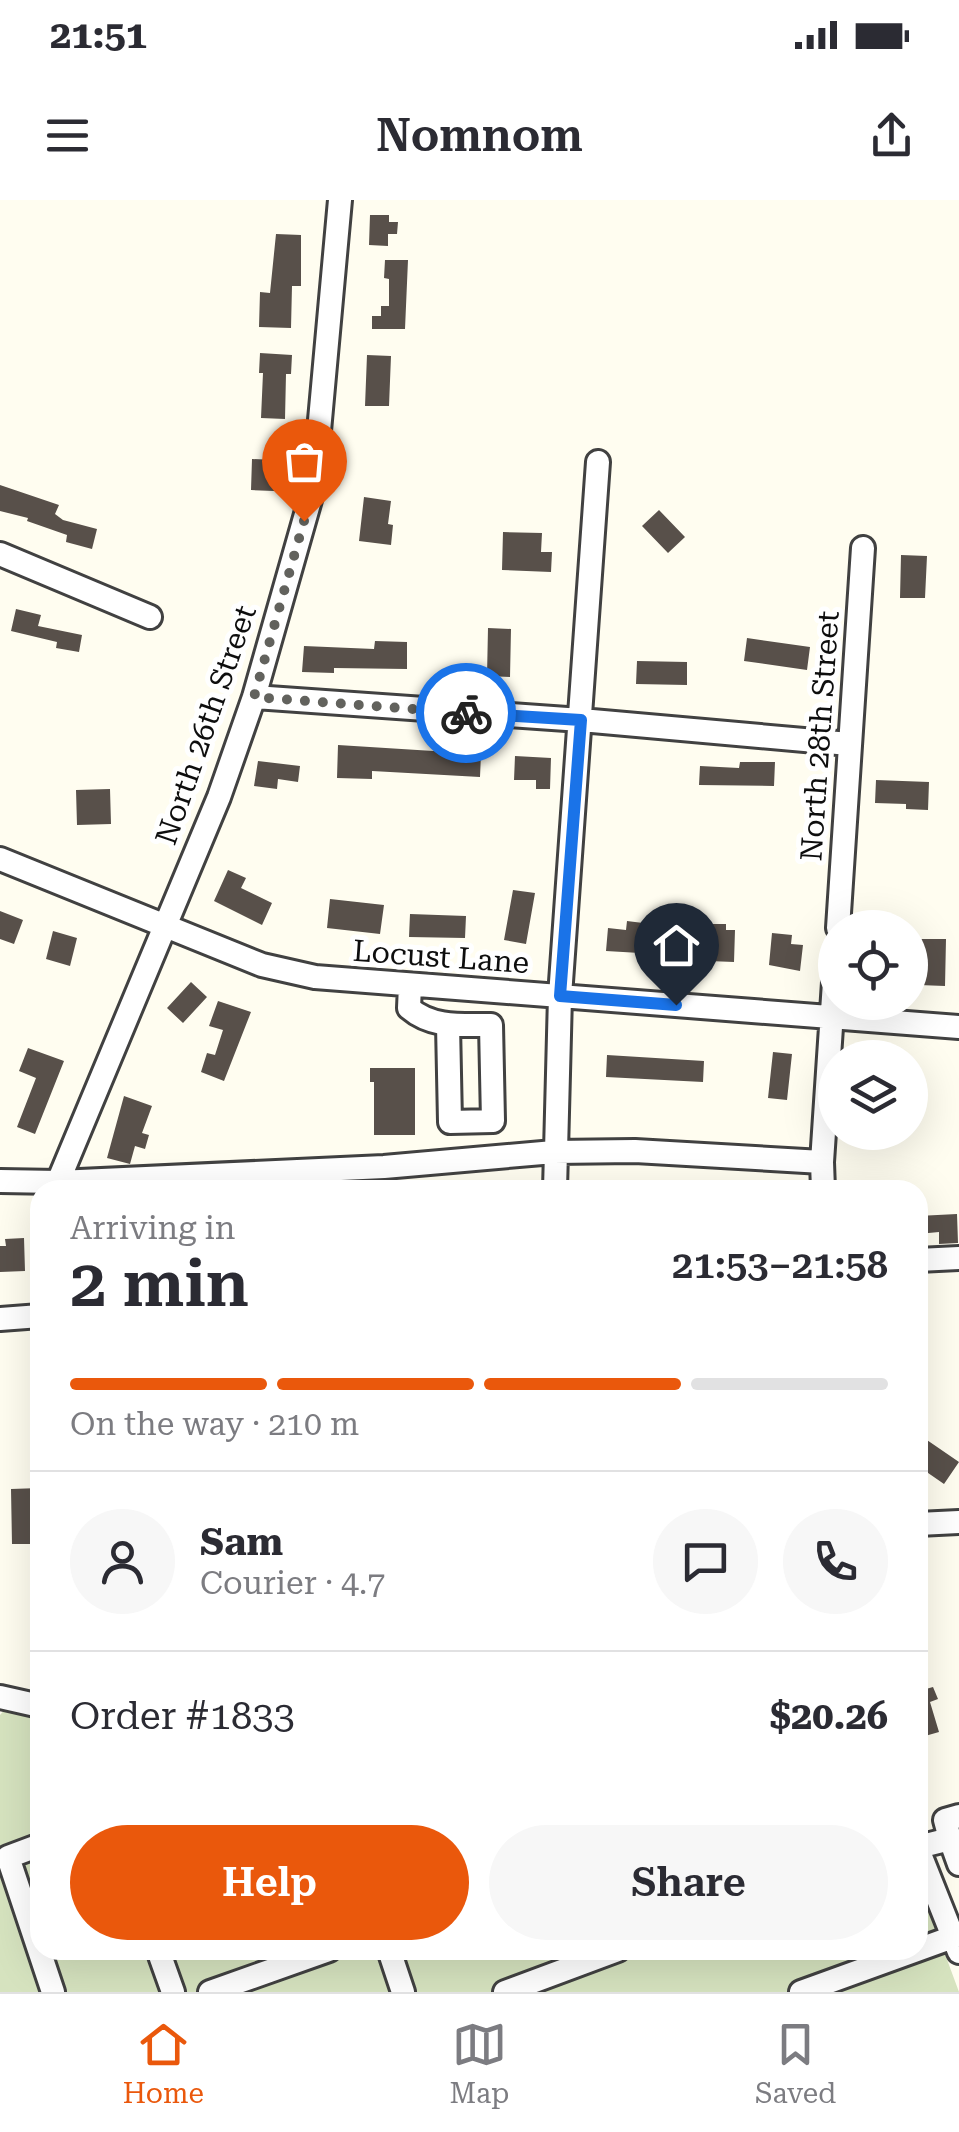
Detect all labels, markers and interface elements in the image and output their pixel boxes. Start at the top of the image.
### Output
text: 21:51 [50,13,147,57]
icon: menu [40,108,95,163]
icon: share [864,108,919,163]
text: Nomnom [376,109,583,162]
pin [262,419,347,522]
icon: bag [277,434,332,489]
street label: North 26th Street [148,601,263,849]
street label: North 28th Street [793,610,846,862]
courier [416,663,516,763]
icon: bike [439,686,494,741]
pin [634,903,719,1006]
map controls [818,910,928,1150]
button: locate [818,910,928,1020]
icon: home [649,918,704,973]
street label: Locust Lane [352,933,530,980]
button: layers [818,1040,928,1150]
text: Arriving in [70,1209,235,1247]
text: 21:53–21:58 [672,1243,888,1287]
text: 2 min [70,1246,249,1322]
text: On the way · 210 m [70,1405,359,1443]
button: person [70,1509,175,1614]
button: chat [653,1509,758,1614]
button: phone [783,1509,888,1614]
text: Sam [200,1520,283,1564]
text: Courier · 4.7 [200,1564,385,1602]
text: Order #1833 [70,1694,295,1738]
text: $20.26 [770,1694,888,1738]
button: Help [70,1825,469,1940]
button: Share [489,1825,888,1940]
tab: Home [123,2017,204,2110]
tab: Map [450,2017,509,2110]
tab: Saved [755,2017,836,2110]

